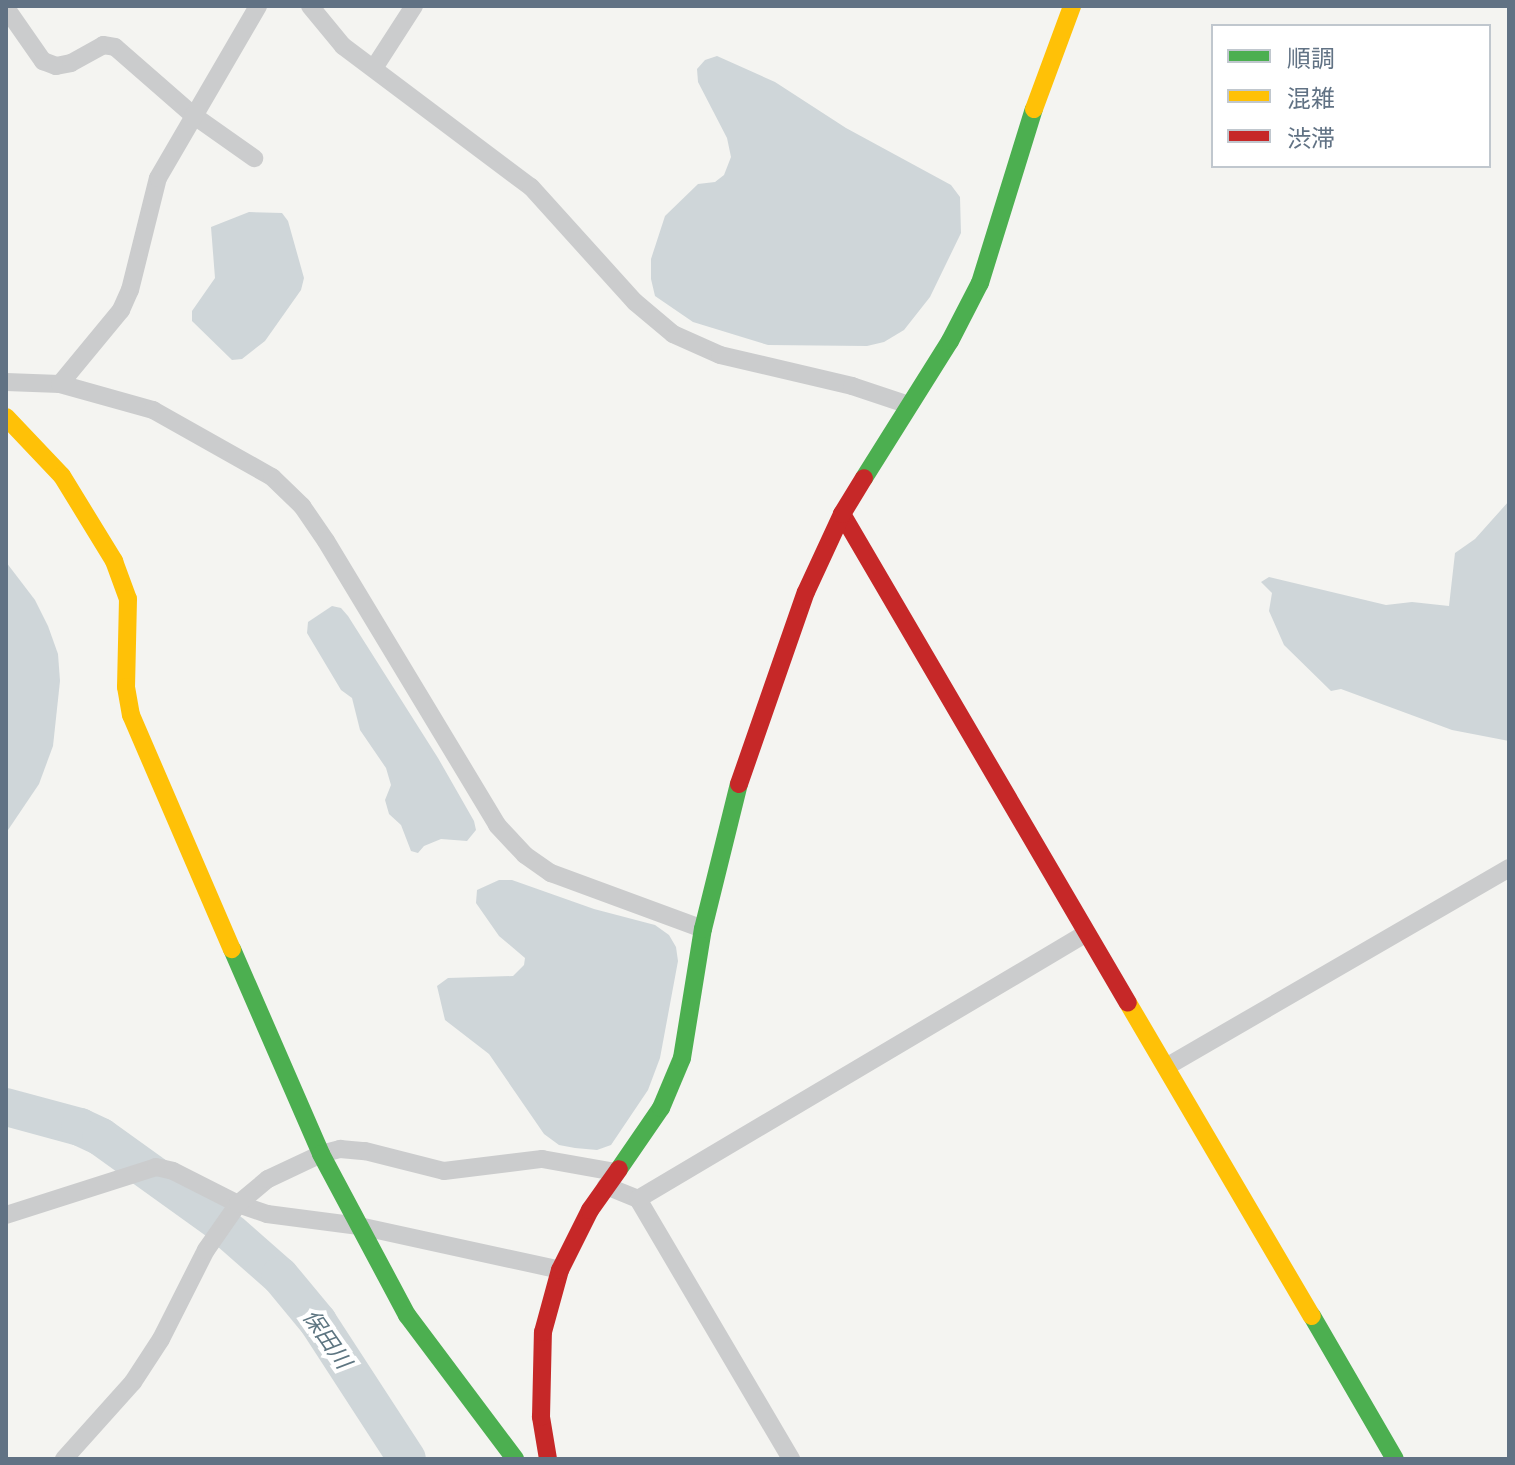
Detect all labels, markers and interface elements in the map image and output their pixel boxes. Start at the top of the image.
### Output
legend [1211,24,1491,168]
text: 順調 [1287,43,1335,74]
text: 混雑 [1287,83,1335,114]
text: 渋滞 [1287,123,1335,154]
water label: 保田川 [297,1304,357,1374]

